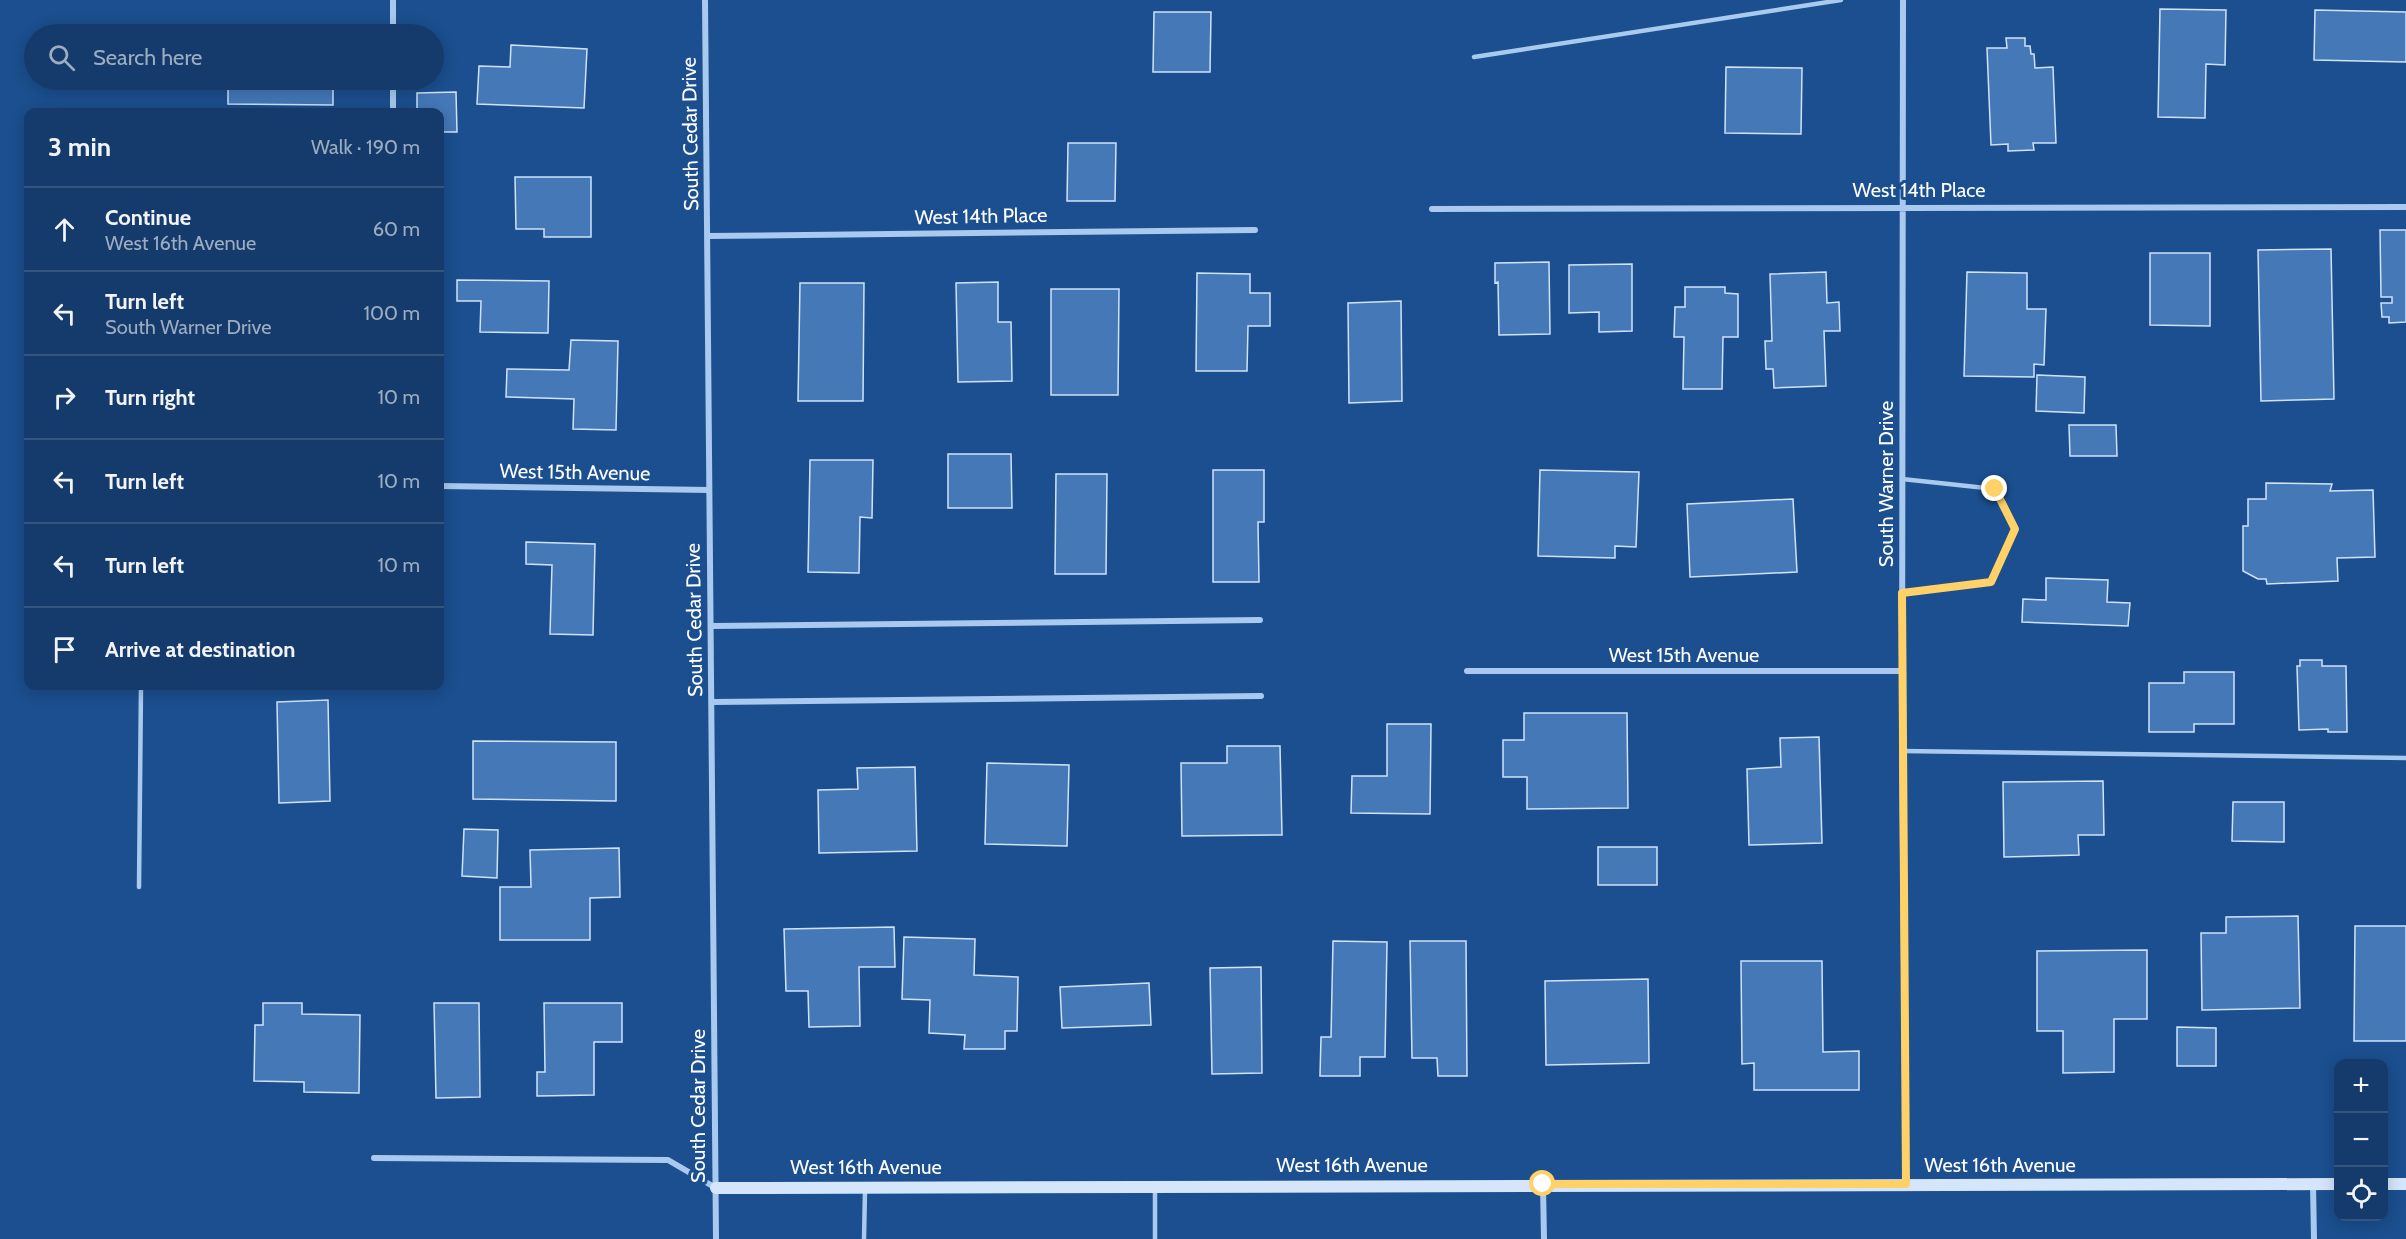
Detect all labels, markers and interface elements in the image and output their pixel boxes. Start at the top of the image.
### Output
search box [24,24,444,90]
icon: search [45,41,78,74]
text: Search here [93,44,202,71]
street label: South Cedar Drive [677,57,703,211]
text: 3 min [48,131,111,163]
text: Walk · 190 m [311,135,420,159]
street label: West 14th Place [1853,178,1985,202]
street label: West 14th Place [914,203,1048,229]
text: Continue [105,204,191,231]
icon: ahead [48,213,81,246]
text: 60 m [373,217,420,241]
text: West 16th Avenue [105,231,256,255]
text: Turn left [105,288,184,315]
icon: left [48,297,81,330]
text: 100 m [364,301,420,325]
text: South Warner Drive [105,315,271,339]
icon: right [48,381,81,414]
text: Turn right [105,384,195,411]
text: 10 m [377,385,420,409]
street label: South Warner Drive [1874,401,1898,567]
street label: West 15th Avenue [499,459,651,485]
icon: left [48,465,81,498]
text: Turn left [105,468,184,495]
text: 10 m [377,469,420,493]
route end [1981,475,2007,501]
street label: South Cedar Drive [681,543,707,697]
icon: left [48,549,81,582]
text: Turn left [105,552,184,579]
text: 10 m [377,553,420,577]
icon: arrive [48,633,81,666]
text: Arrive at destination [105,636,295,663]
street label: West 15th Avenue [1609,643,1759,667]
street label: South Cedar Drive [686,1029,710,1183]
map controls [2334,1059,2388,1221]
button: + [2334,1059,2388,1113]
button: − [2334,1113,2388,1167]
street label: West 16th Avenue [1276,1153,1428,1177]
street label: West 16th Avenue [1924,1153,2076,1177]
street label: West 16th Avenue [790,1155,942,1179]
button: locate [2334,1167,2388,1221]
route start [1529,1170,1555,1196]

